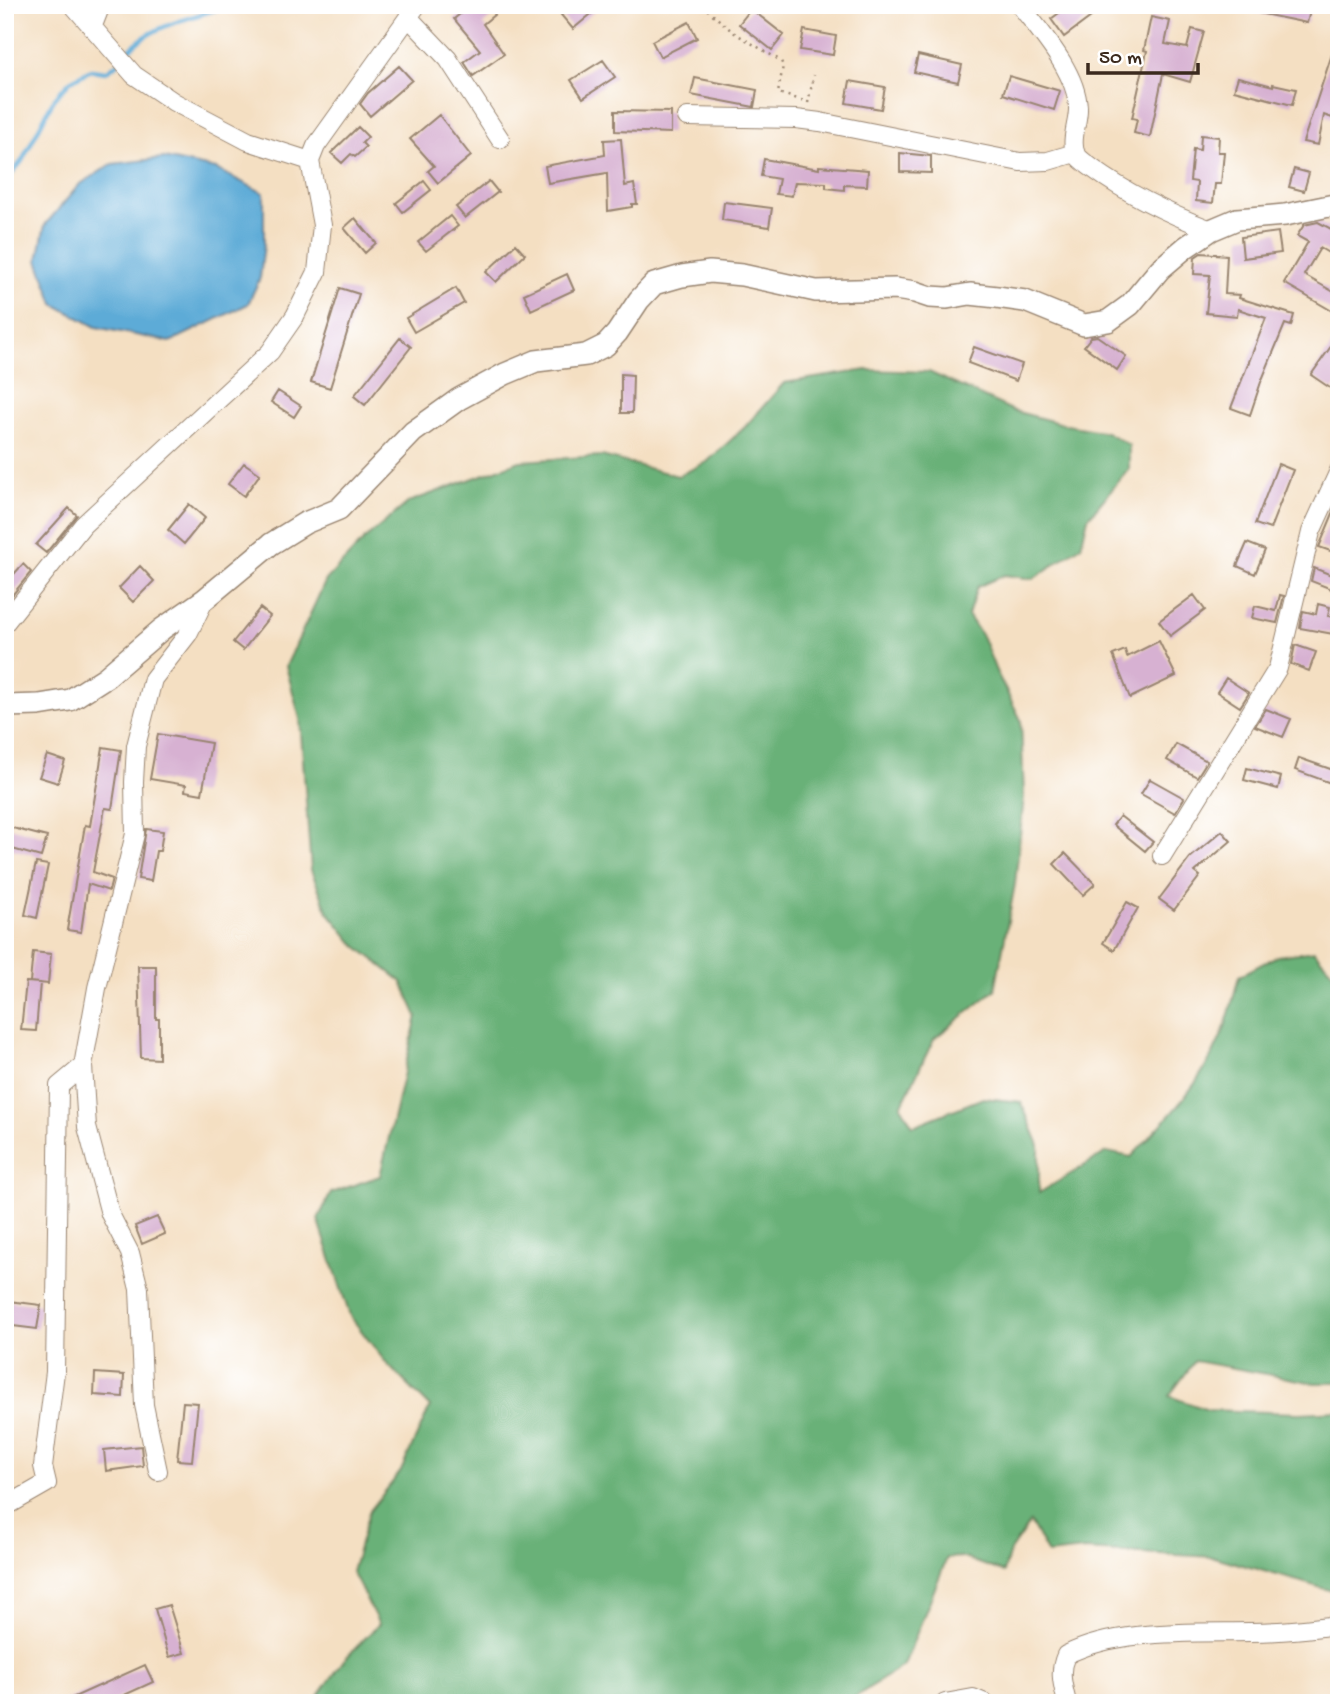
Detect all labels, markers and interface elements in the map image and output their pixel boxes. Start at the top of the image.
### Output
scale bar [1088,32,1199,76]
text: 50 m [1099,47,1142,72]

